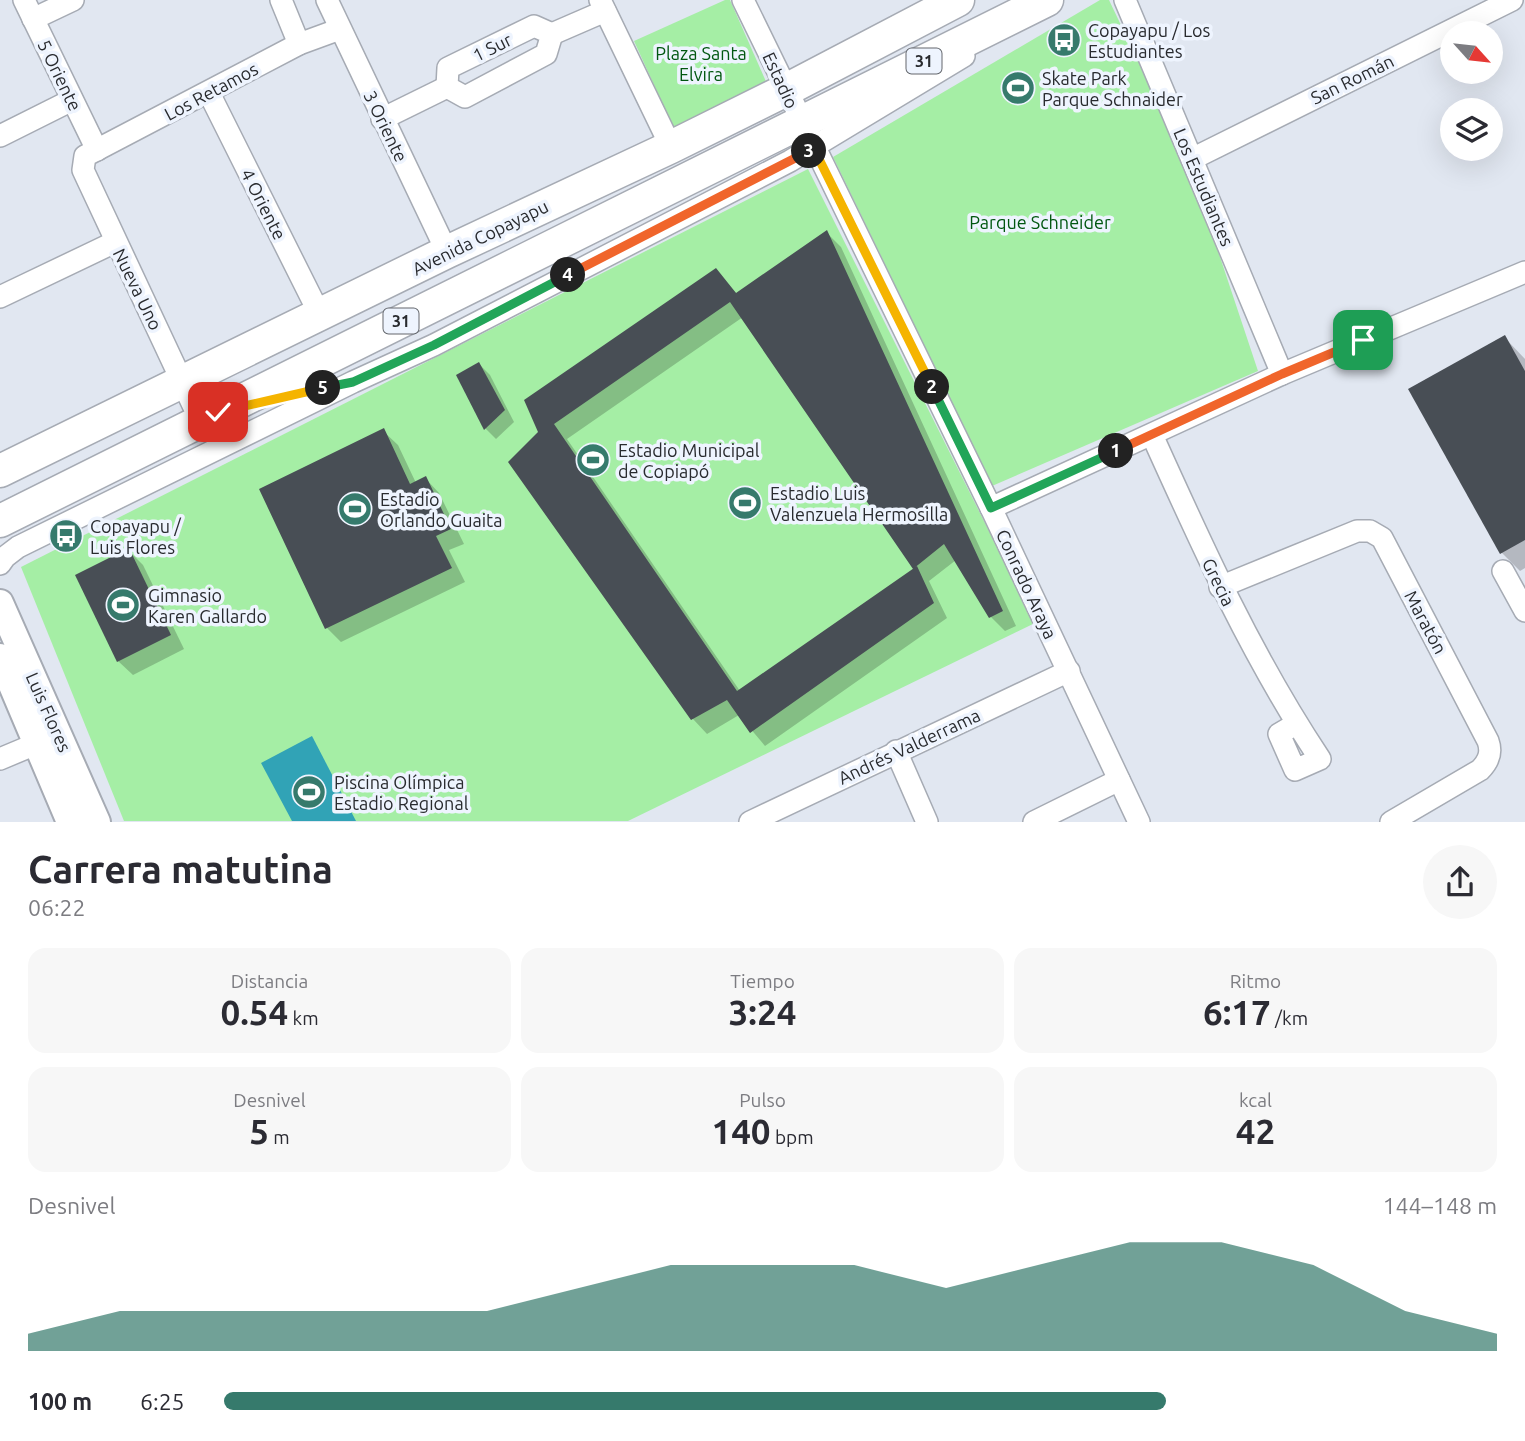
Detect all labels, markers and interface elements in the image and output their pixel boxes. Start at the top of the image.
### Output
place label: Copayapu / Los Estudiantes [1088,20,1211,61]
bus stop icon: Copayapu / Los Estudiantes [1045,21,1083,59]
north arrow [1440,21,1503,84]
map controls [1440,21,1503,161]
street label: 1 Sur [469,29,515,65]
street label: 5 Oriente [34,36,86,114]
park label: Plaza Santa Elvira [655,43,747,84]
road number: 31 [906,48,942,74]
street label: Estadio [759,49,803,111]
street label: San Román [1307,50,1397,108]
street label: Los Retamos [161,58,261,124]
place label: Skate Park Parque Schnaider [1042,68,1183,109]
sports icon: Skate Park Parque Schnaider [999,69,1037,107]
street label: 3 Oriente [360,87,412,165]
button: layers [1440,98,1503,161]
street label: Los Estudiantes [1170,125,1238,249]
pin: 3 [792,134,826,168]
text: 3 [803,139,814,161]
street label: 4 Oriente [238,165,290,243]
street label: Avenida Copayapu [409,195,551,279]
park label: Parque Schneider [969,212,1111,232]
street label: Nueva Uno [110,245,166,333]
pin: 4 [550,258,586,292]
text: 4 [562,263,573,285]
road number: 31 [384,308,418,334]
pin [1333,310,1393,370]
icon: arrive [1344,321,1382,359]
pin: 5 [306,370,340,406]
pin: 2 [914,370,950,404]
text: 2 [926,375,937,397]
text: 5 [317,376,328,398]
pin [188,382,248,442]
icon: check [199,393,237,431]
pin: 1 [1098,434,1134,468]
text: 1 [1110,439,1121,461]
place label: Estadio Municipal de Copiapó [618,440,760,481]
sports icon: Estadio Municipal de Copiapó [574,441,612,479]
place label: Estadio Luis Valenzuela Hermosilla [770,483,948,524]
sports icon: Estadio Luis Valenzuela Hermosilla [726,484,764,522]
place label: Estadio Orlando Guaita [380,489,502,530]
sports icon: Estadio Orlando Guaita [336,490,374,528]
place label: Copayapu / Luis Flores [90,516,182,557]
bus stop icon: Copayapu / Luis Flores [47,517,85,555]
street label: Conrado Araya [993,526,1061,642]
street label: Grecia [1199,555,1239,609]
place label: Gimnasio Karen Gallardo [148,585,267,626]
sports icon: Gimnasio Karen Gallardo [104,586,142,624]
street label: Maratón [1401,587,1451,657]
street label: Luis Flores [23,669,76,755]
street label: Andrés Valderrama [835,704,983,788]
place label: Piscina Olímpica Estadio Regional [334,772,469,813]
sports icon: Piscina Olímpica Estadio Regional [290,773,328,811]
button: share [1423,845,1497,919]
text: Carrera matutina [28,848,333,890]
text: 06:22 [28,895,86,920]
text: Distancia [231,970,308,992]
text: Tiempo [730,970,795,992]
text: Ritmo [1230,970,1281,992]
text: 0.54 [220,992,288,1032]
text: 3:24 [729,992,796,1032]
text: 6:17 [1203,992,1271,1032]
text: km [288,1007,319,1029]
text: /km [1271,1007,1308,1029]
text: Desnivel [233,1089,306,1111]
text: Pulso [739,1089,786,1111]
text: kcal [1239,1089,1272,1111]
text: 5 [249,1111,269,1151]
text: 140 [711,1111,771,1151]
text: 42 [1236,1111,1275,1151]
text: m [269,1126,290,1148]
text: bpm [771,1126,814,1148]
text: Desnivel [28,1193,116,1218]
text: 144–148 m [1383,1193,1497,1218]
text: 100 m [28,1389,92,1414]
text: 6:25 [140,1389,185,1414]

